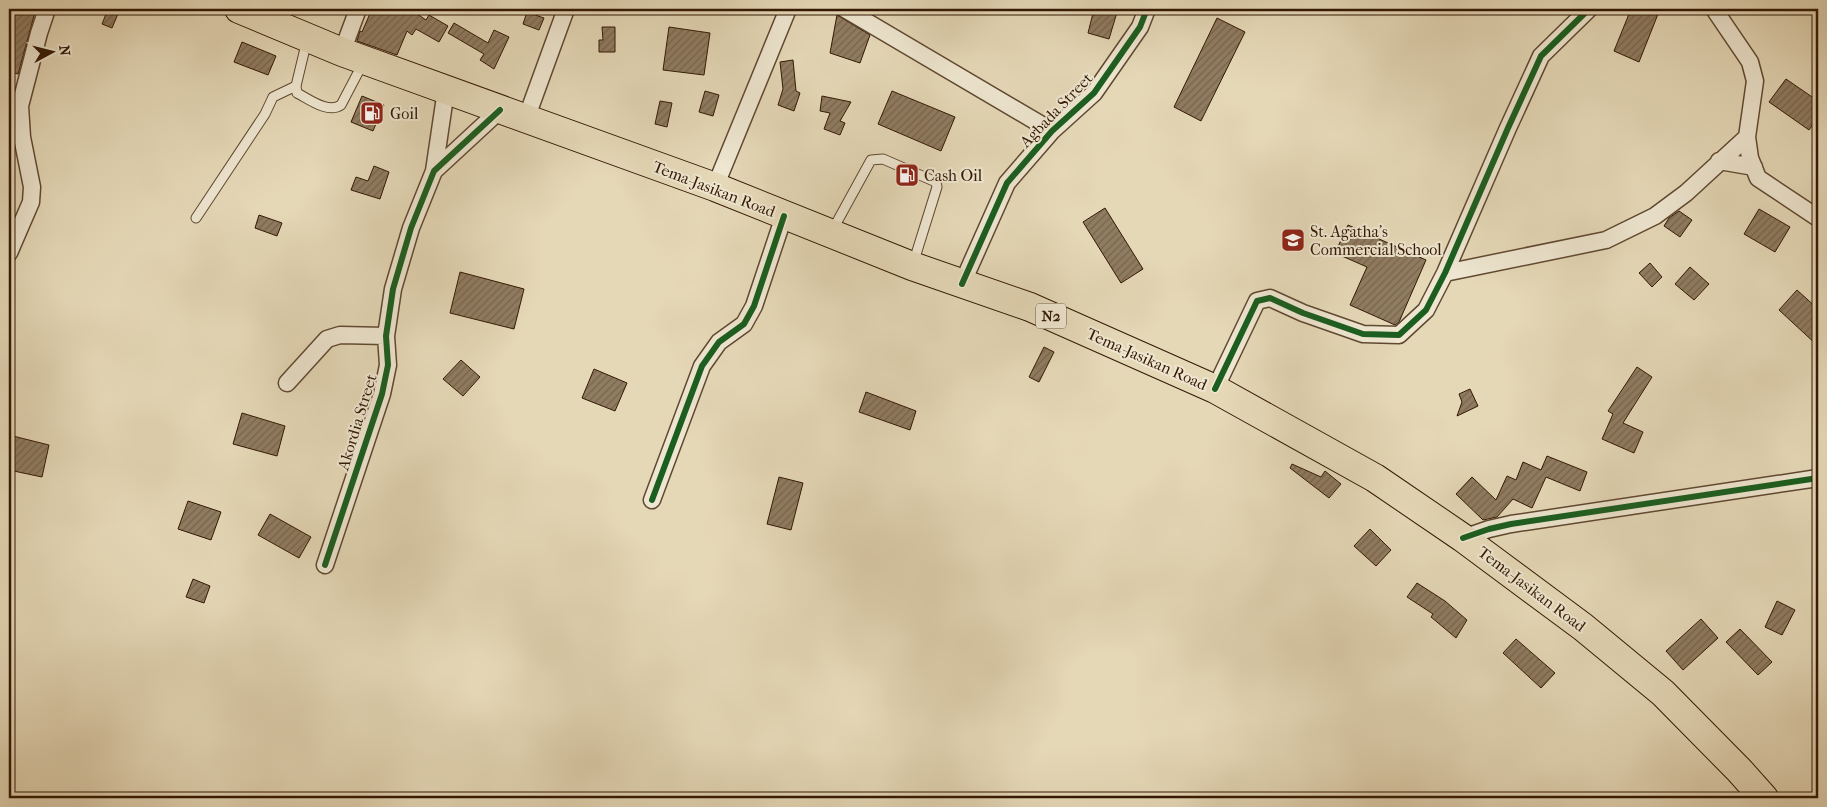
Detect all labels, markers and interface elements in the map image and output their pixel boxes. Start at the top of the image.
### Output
north arrow [28,28,78,78]
text: N [55,44,74,57]
street label: Agbada Street [1015,69,1097,152]
fuel station icon: Goil [359,100,385,126]
place label: Goil [390,104,419,123]
street label: Tema-Jasikan Road [650,157,778,221]
fuel station icon: Cash Oil [894,162,920,188]
place label: Cash Oil [924,166,983,185]
place label: St. Agatha's Commercial School [1310,222,1442,259]
school or university icon: St. Agatha's Commercial School [1280,227,1306,253]
road number: N2 [1036,304,1066,328]
street label: Tema-Jasikan Road [1084,324,1210,394]
street label: Akordia Street [333,371,381,473]
street label: Tema-Jasikan Road [1474,542,1590,636]

